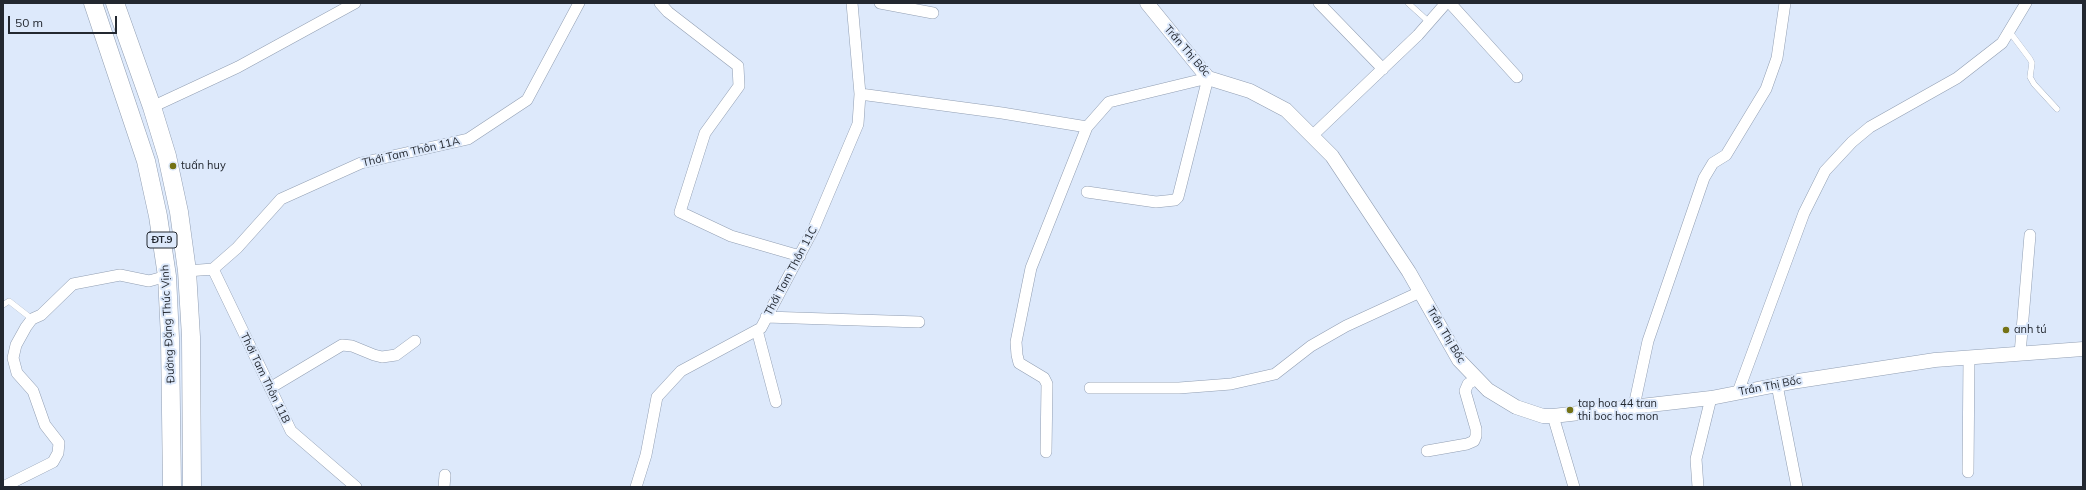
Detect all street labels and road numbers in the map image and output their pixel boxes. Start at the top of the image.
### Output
street label: Trần Thị Bốc [1161,23,1213,79]
street label: Thới Tam Thôn 11A [361,134,461,170]
street label: Thới Tam Thôn 11C [762,224,820,318]
road number: ĐT.9 [147,232,177,248]
street label: Đường Đặng Thúc Vịnh [158,264,178,384]
street label: Trần Thị Bốc [1424,304,1468,366]
street label: Thới Tam Thôn 11B [237,331,293,425]
street label: Trần Thị Bốc [1738,373,1802,399]

